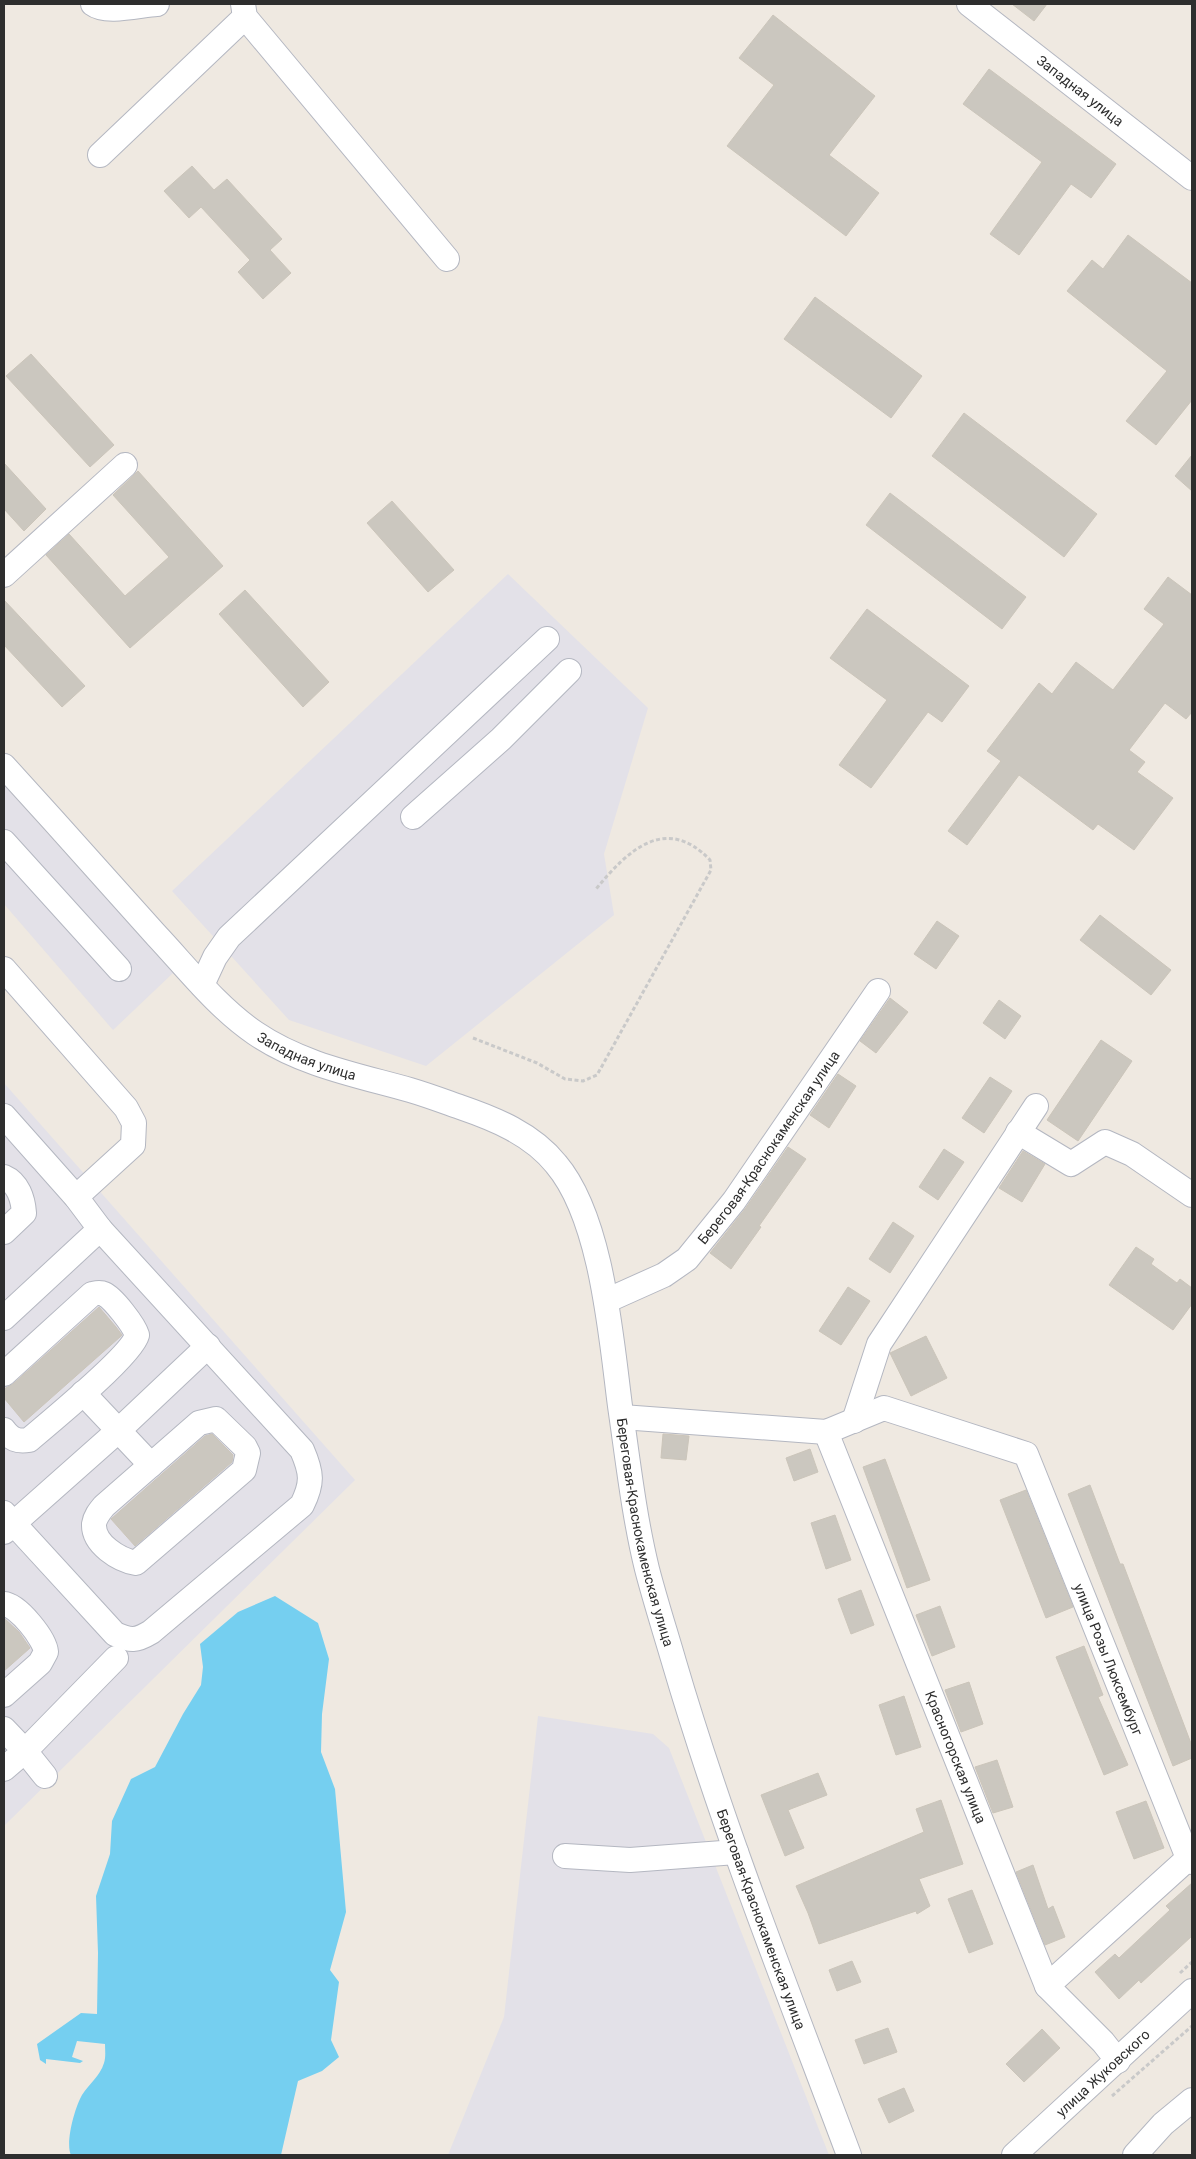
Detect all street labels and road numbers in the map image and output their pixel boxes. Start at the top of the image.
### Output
street label: Западная улица [1034,52,1127,129]
street label: Западная улица [254,1029,358,1083]
street label: Береговая-Краснокаменская улица [694,1048,843,1247]
street label: Береговая-Краснокаменская улица [614,1417,677,1648]
street label: улица Розы Люксембург [1071,1581,1146,1738]
street label: Красногорская улица [922,1688,989,1826]
street label: Береговая-Краснокаменская улица [714,1807,809,2032]
street label: улица Жуковского [1053,2026,1153,2120]

